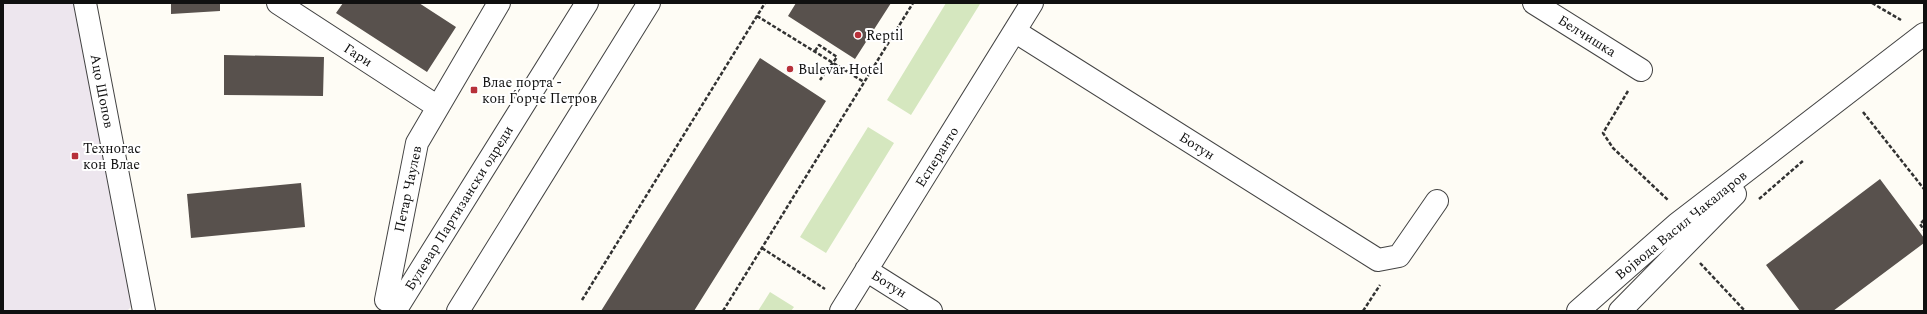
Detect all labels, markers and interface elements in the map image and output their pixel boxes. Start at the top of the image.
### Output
street label: Белчишка [1554,10,1620,62]
place label: Reptil [866,25,903,46]
marker: Reptil [853,30,863,40]
street label: Гари [339,38,377,72]
street label: Ацо Шопов [85,52,119,130]
place label: Bulevar Hotel [798,59,883,80]
marker: Bulevar Hotel [785,64,795,74]
place label: Влае порта - кон Ѓорче Петров [482,72,597,109]
marker: Влае порта - кон Ѓорче Петров [469,85,479,95]
street label: Булевар Партизански одреди [399,121,519,295]
street label: Есперанто [910,122,964,192]
street label: Ботун [1175,127,1219,165]
place label: Техногас кон Влае [83,138,141,175]
street label: Петар Чаулев [389,144,427,234]
marker: Техногас кон Влае [70,151,80,161]
street label: Војвода Васил Чакаларов [1611,165,1751,285]
street label: Ботун [867,265,911,303]

